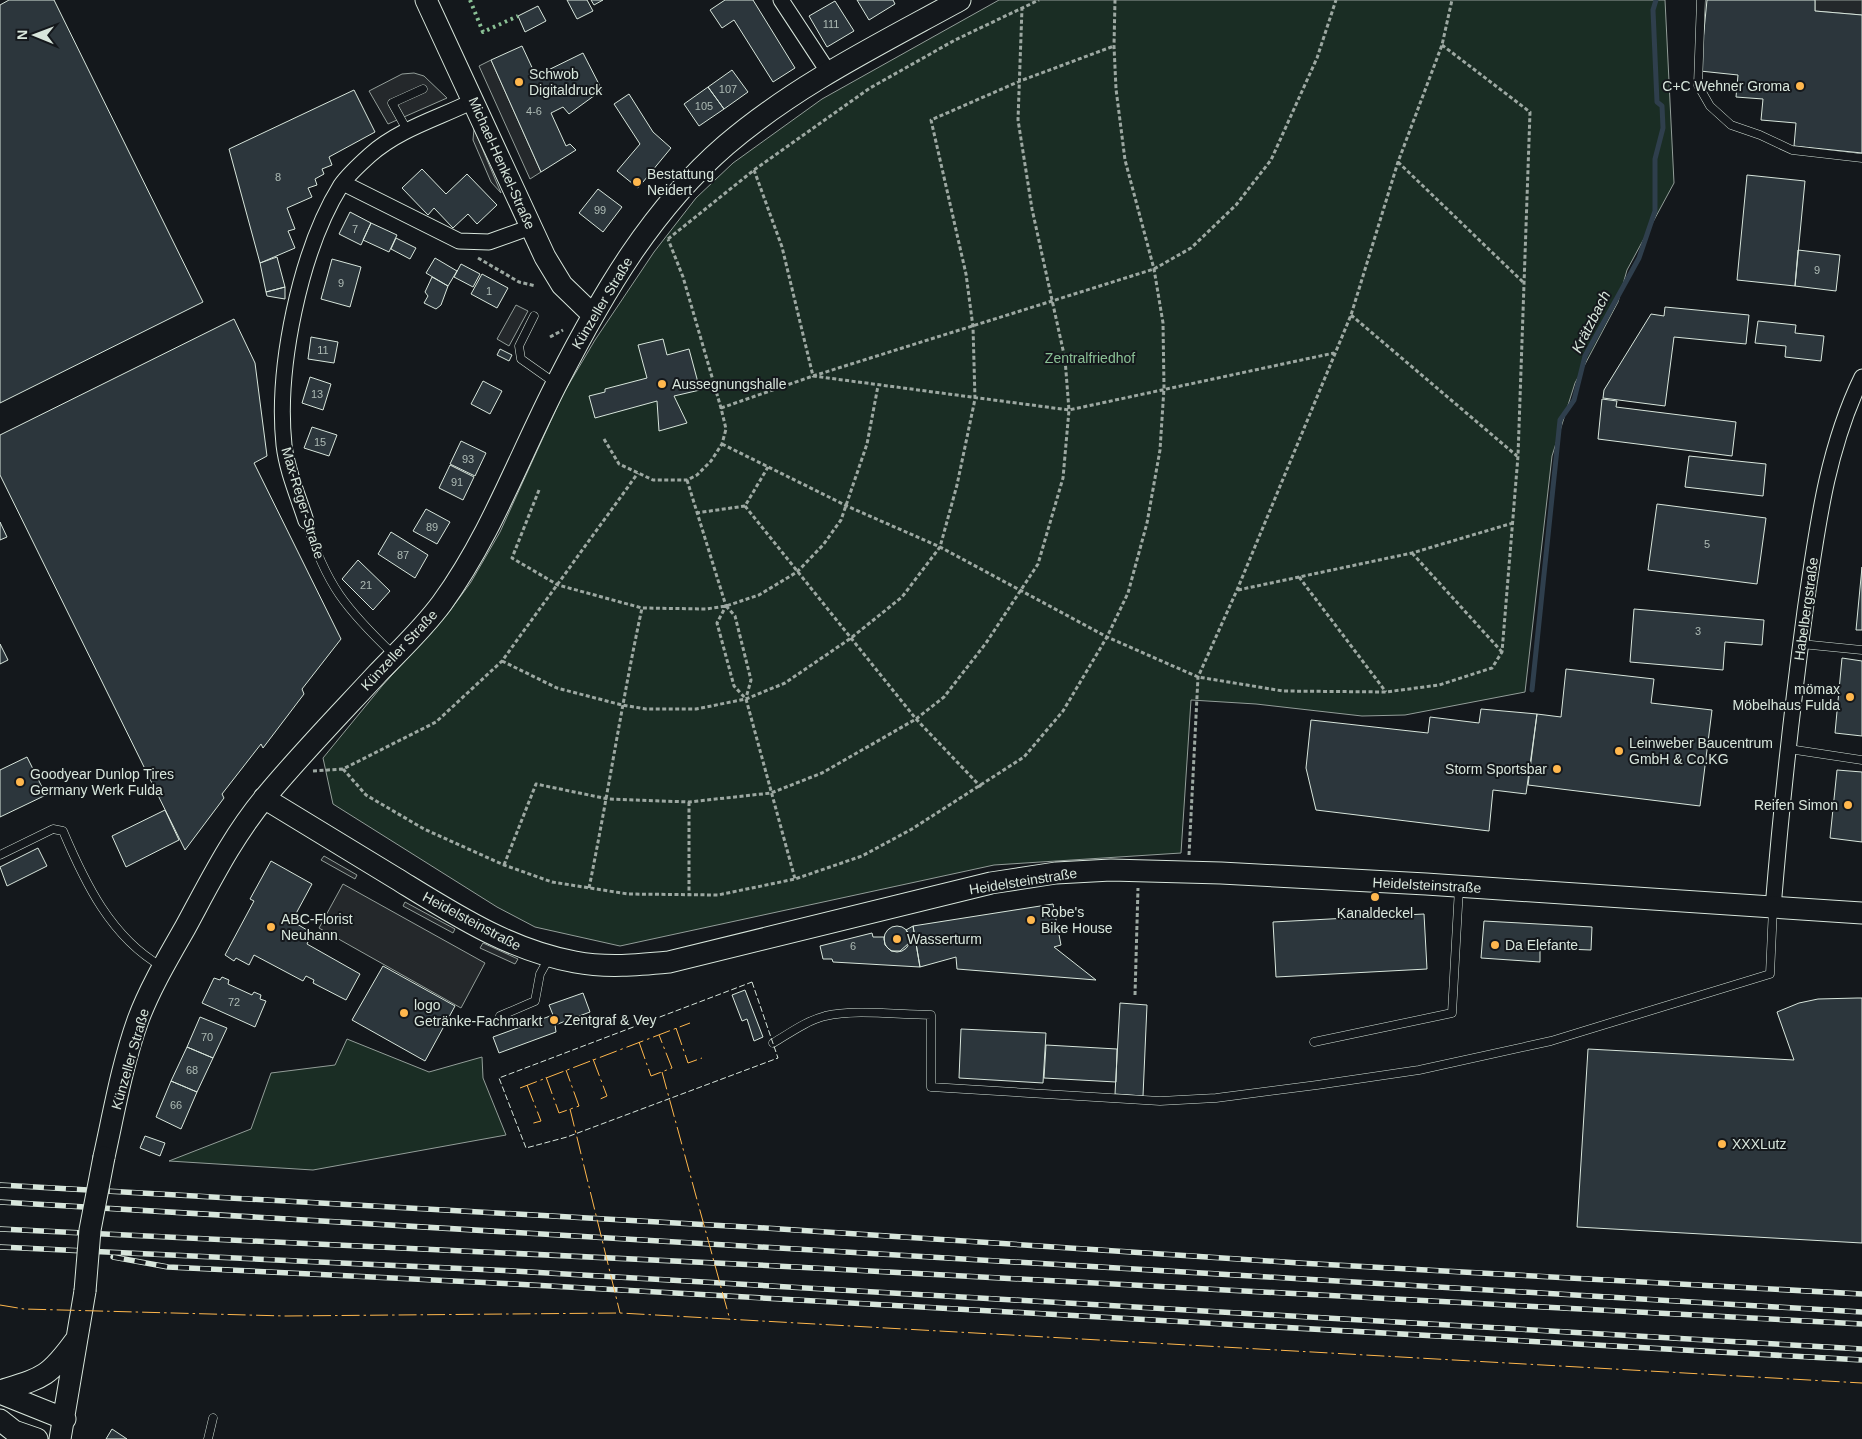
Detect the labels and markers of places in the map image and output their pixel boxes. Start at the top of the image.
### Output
place label: Schwob Digitaldruck [529,66,603,98]
marker: Schwob Digitaldruck [513,76,525,88]
place label: C+C Wehner Groma [1662,78,1790,94]
marker: C+C Wehner Groma [1794,80,1806,92]
place label: Bestattung Neidert [647,166,714,198]
marker: Bestattung Neidert [631,176,643,188]
place label: Aussegnungshalle [672,376,787,392]
marker: Aussegnungshalle [656,378,668,390]
place label: mömax Möbelhaus Fulda [1733,681,1840,713]
marker: mömax Möbelhaus Fulda [1844,691,1856,703]
place label: Leinweber Baucentrum GmbH & Co.KG [1629,735,1773,767]
marker: Leinweber Baucentrum GmbH & Co.KG [1613,745,1625,757]
place label: Storm Sportsbar [1445,761,1547,777]
marker: Storm Sportsbar [1551,763,1563,775]
place label: Goodyear Dunlop Tires Germany Werk Fulda [30,766,174,798]
marker: Goodyear Dunlop Tires Germany Werk Fulda [14,776,26,788]
place label: Reifen Simon [1754,797,1838,813]
marker: Reifen Simon [1842,799,1854,811]
marker: Kanaldeckel [1369,891,1381,903]
place label: Robe's Bike House [1041,904,1113,936]
place label: Kanaldeckel [1337,905,1413,921]
place label: ABC-Florist Neuhann [281,911,353,943]
marker: Robe's Bike House [1025,914,1037,926]
marker: ABC-Florist Neuhann [265,921,277,933]
place label: Wasserturm [907,931,982,947]
marker: Wasserturm [891,933,903,945]
place label: Da Elefante [1505,937,1578,953]
marker: Da Elefante [1489,939,1501,951]
place label: logo Getränke-Fachmarkt [414,997,542,1029]
marker: logo Getränke-Fachmarkt [398,1007,410,1019]
place label: Zentgraf & Vey [564,1012,657,1028]
marker: Zentgraf & Vey [548,1014,560,1026]
place label: XXXLutz [1732,1136,1786,1152]
marker: XXXLutz [1716,1138,1728,1150]

